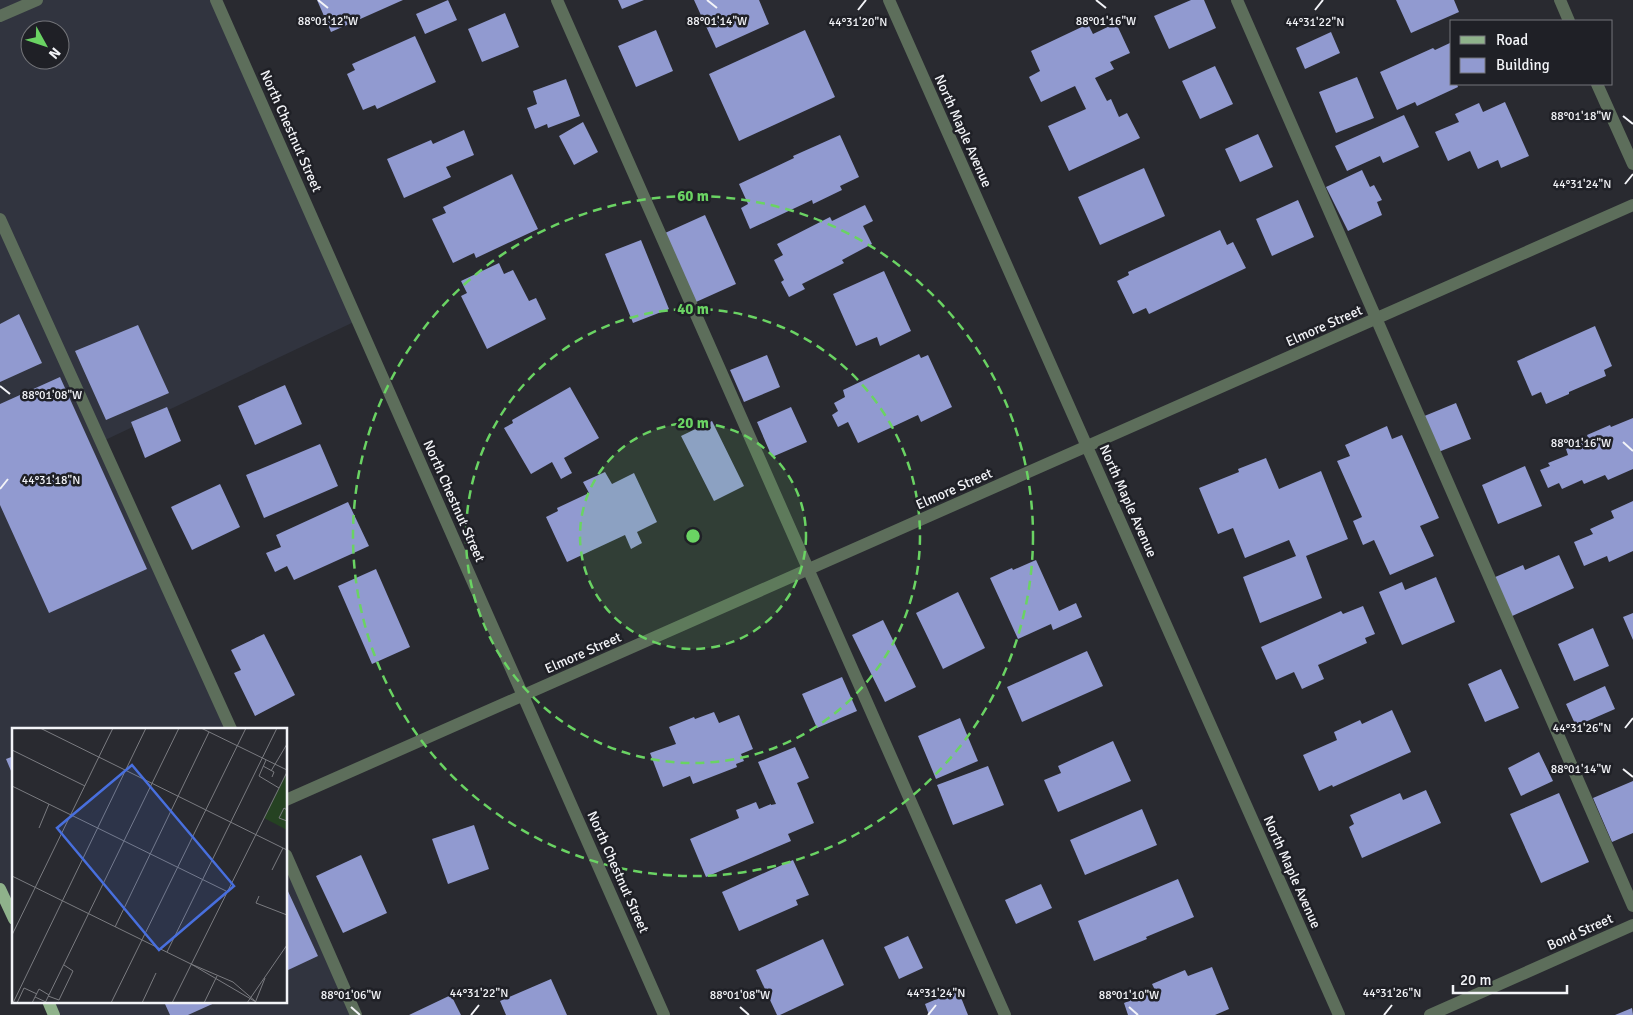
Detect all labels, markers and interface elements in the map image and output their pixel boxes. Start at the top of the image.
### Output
text: 88°01'12"W [298,14,358,29]
text: 88°01'14"W [687,14,747,29]
text: 88°01'16"W [1076,14,1136,29]
text: 44°31'20"N [829,15,887,30]
text: 44°31'22"N [1286,15,1344,30]
north arrow [20,20,70,70]
legend [1450,20,1613,85]
text: Road [1496,31,1528,49]
text: N [45,44,64,62]
text: Building [1496,56,1550,74]
street label: North Chestnut Street [256,67,326,195]
street label: North Maple Avenue [931,72,995,190]
text: 88°01'18"W [1551,109,1611,124]
text: 44°31'24"N [1553,177,1611,192]
text: 60 m [677,187,709,205]
text: 40 m [677,300,709,318]
street label: Elmore Street [1283,302,1365,350]
text: 88°01'08"W [22,388,82,403]
text: 20 m [677,414,709,432]
text: 88°01'16"W [1551,436,1611,451]
street label: North Chestnut Street [419,437,489,565]
street label: North Maple Avenue [1096,442,1160,560]
street label: Elmore Street [913,465,995,513]
text: 44°31'18"N [22,473,80,488]
centre of rings [684,527,702,545]
street label: Elmore Street [542,629,624,677]
text: 44°31'26"N [1553,721,1611,736]
inset map [12,728,288,1002]
text: 88°01'14"W [1551,762,1611,777]
street label: North Chestnut Street [583,808,653,936]
street label: North Maple Avenue [1260,813,1324,931]
street label: Bond Street [1544,910,1616,954]
scale bar [1453,962,1567,994]
text: 20 m [1460,971,1491,989]
text: 44°31'22"N [450,986,508,1001]
text: 44°31'24"N [907,986,965,1001]
text: 44°31'26"N [1363,986,1421,1001]
text: 88°01'06"W [321,988,381,1003]
text: 88°01'08"W [710,988,770,1003]
text: 88°01'10"W [1099,988,1159,1003]

